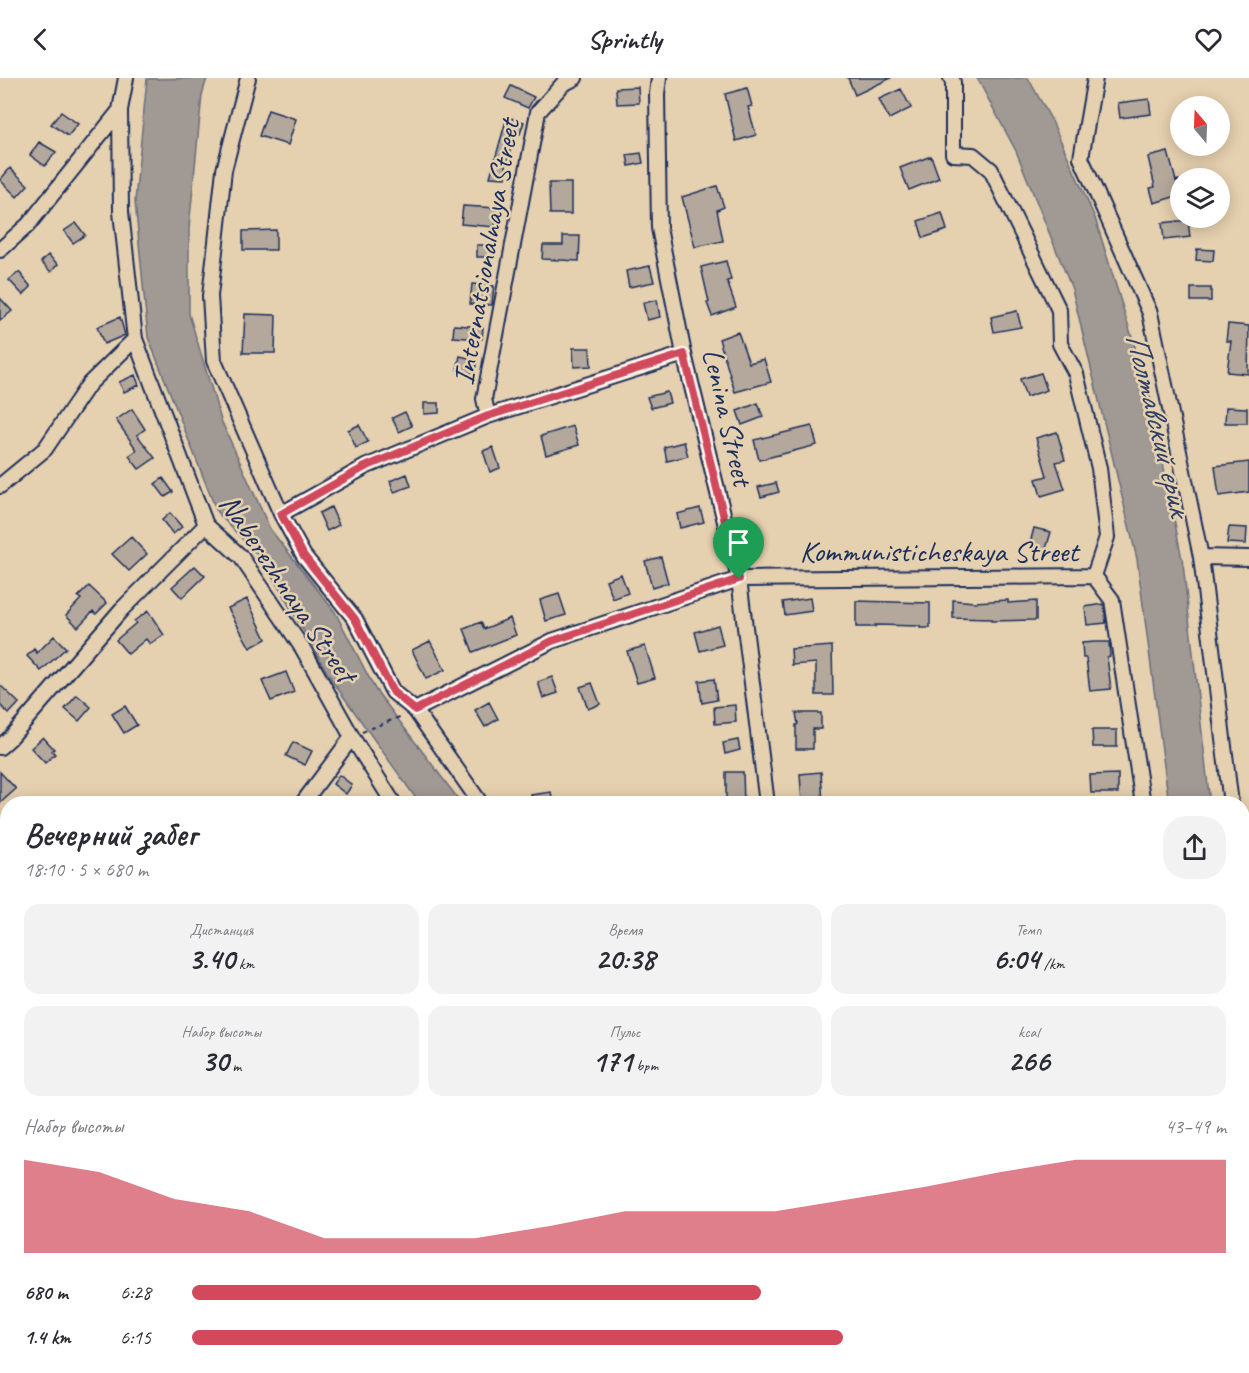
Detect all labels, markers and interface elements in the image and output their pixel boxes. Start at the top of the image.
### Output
text: Sprintly [588,22,661,56]
icon: back [24,23,57,56]
icon: heart [1192,23,1225,56]
north arrow [1170,96,1230,156]
map controls [1170,96,1230,228]
street label: Internatsionalnaya Street [444,113,529,388]
button: layers [1170,168,1230,228]
water label: Полтавский ерик [1116,328,1202,525]
street label: Lenina Street [694,345,763,492]
street label: Naberezhnaya Street [211,486,367,693]
pin [713,517,764,579]
icon: arrive [722,526,755,559]
street label: Kommunisticheskaya Street [800,532,1081,570]
text: Вечерний забег [24,813,197,855]
button: share [1163,816,1226,879]
text: 18:10 · 5 × 680 m [24,857,148,882]
text: Дистанция [189,920,253,940]
text: Время [608,920,642,940]
text: Темп [1016,920,1042,940]
text: 3.40 [188,940,235,978]
text: 20:38 [595,940,655,978]
text: 6:04 [993,940,1040,978]
text: km [235,954,254,974]
text: /km [1040,954,1065,974]
text: Набор высоты [182,1022,261,1042]
text: Пульс [610,1022,640,1042]
text: kcal [1018,1022,1039,1042]
text: 30 [201,1042,228,1080]
text: 171 [592,1042,632,1080]
text: 266 [1008,1042,1050,1080]
text: m [228,1056,241,1076]
text: bpm [632,1056,658,1076]
text: Набор высоты [24,1114,123,1139]
text: 43–49 m [1165,1114,1226,1139]
text: 680 m [24,1280,68,1305]
text: 6:28 [120,1280,151,1305]
text: 1.4 km [24,1325,71,1350]
text: 6:15 [120,1325,151,1350]

